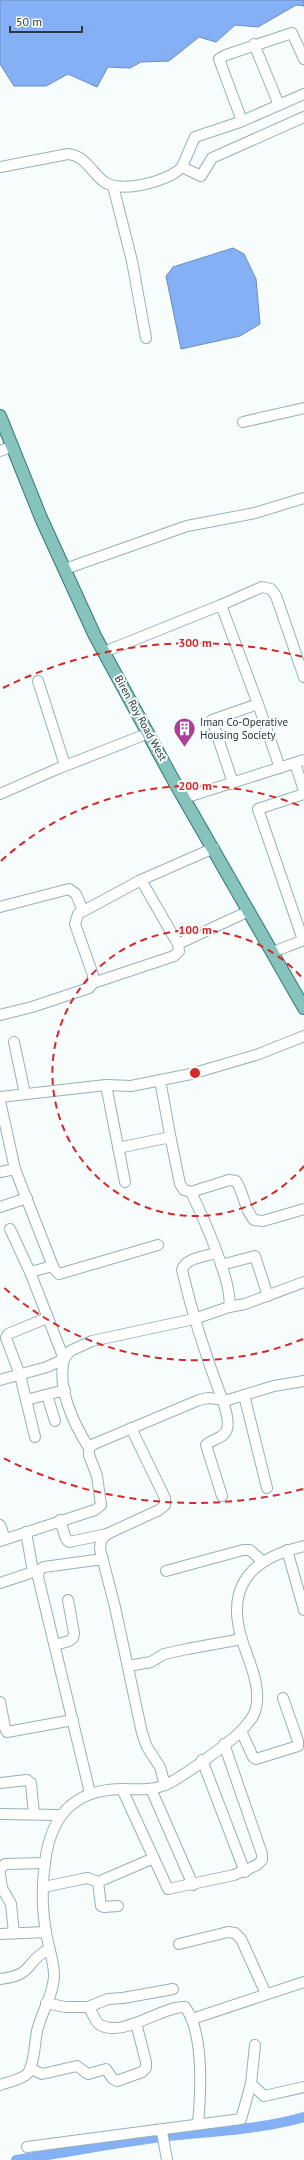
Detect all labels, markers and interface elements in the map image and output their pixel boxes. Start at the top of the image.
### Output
scale bar [10,8,82,34]
text: 50 m [16,14,42,29]
text: 300 m [178,635,212,650]
street label: Biren Roy Road West [112,673,170,763]
building icon: Iman Co-Operative Housing Society [171,715,197,748]
place label: Iman Co-Operative Housing Society [200,715,288,742]
text: 200 m [178,778,212,793]
text: 100 m [178,922,212,937]
centre of rings [188,1066,202,1080]

